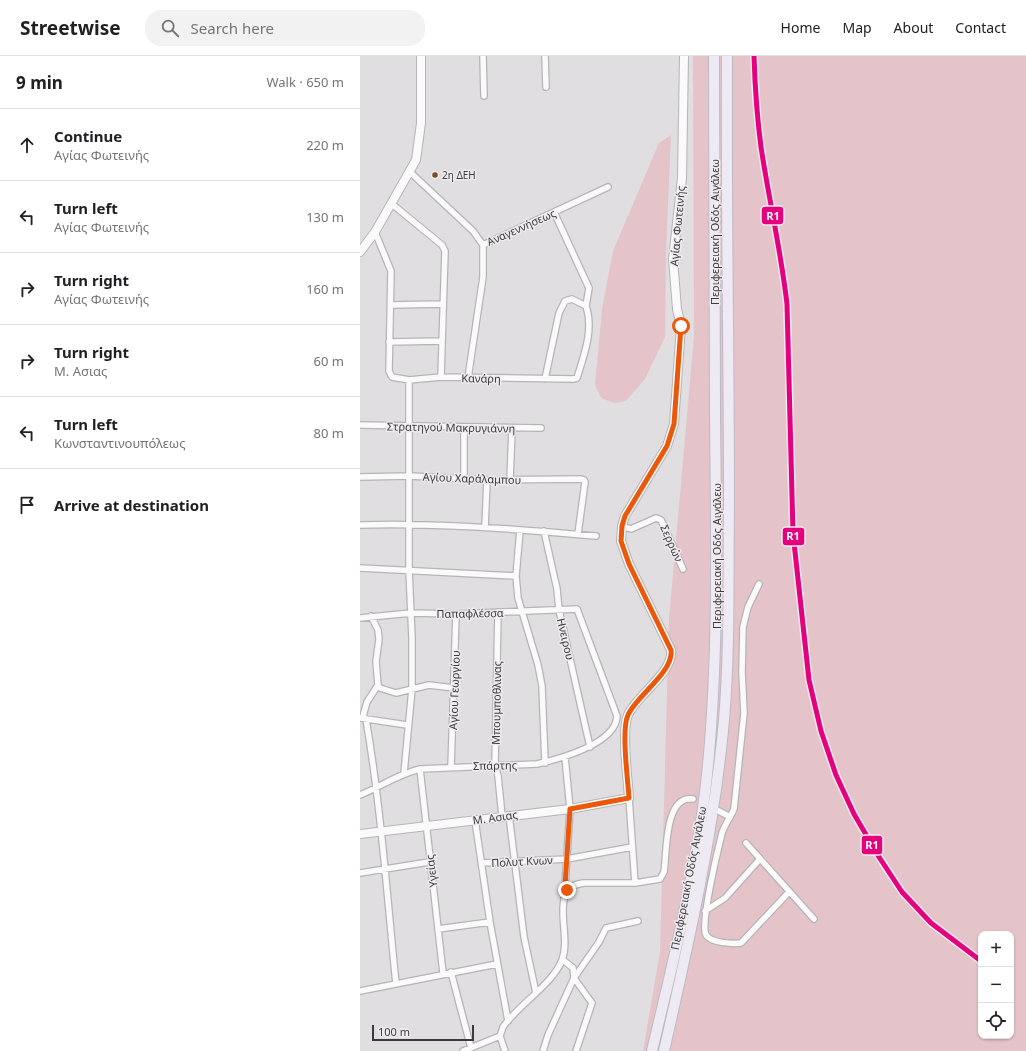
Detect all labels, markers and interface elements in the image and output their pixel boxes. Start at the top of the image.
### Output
search box [145,10,425,46]
text: Streetwise [20,15,121,41]
icon: search [159,17,181,39]
text: Search here [191,18,274,38]
text: Home [781,18,820,37]
text: Map [842,18,872,37]
text: About [894,18,933,37]
text: Contact [955,18,1006,37]
text: 9 min [16,71,63,94]
text: Walk · 650 m [266,73,344,91]
text: Continue [54,126,122,146]
icon: ahead [16,134,38,156]
text: 220 m [306,136,344,154]
text: Αγίας Φωτεινής [54,146,149,164]
street label: Περιφερειακή Οδός Αιγάλεω [707,159,722,305]
place label: 2η ΔΕΗ [442,168,476,182]
marker: 2η ΔΕΗ [430,170,440,180]
street label: Αγίας Φωτεινής [666,185,688,267]
text: Turn left [54,198,118,218]
street label: Αναγεννήσεως [484,205,558,249]
icon: left [16,206,38,228]
line badge: R1 [761,206,784,225]
text: 130 m [306,208,344,226]
text: R1 [766,208,780,223]
text: Αγίας Φωτεινής [54,218,149,236]
text: Turn right [54,270,129,290]
icon: right [16,278,38,300]
text: 160 m [306,280,344,298]
text: Αγίας Φωτεινής [54,290,149,308]
route start [672,317,690,335]
text: Turn right [54,342,129,362]
icon: right [16,350,38,372]
text: 60 m [314,352,344,370]
text: Μ. Ασιας [54,362,107,380]
street label: Κανάρη [461,370,501,386]
text: Turn left [54,414,118,434]
street label: Στρατηγού Μακρυγιάννη [387,418,515,436]
icon: left [16,422,38,444]
text: 80 m [314,424,344,442]
text: Κωνσταντινουπόλεως [54,434,186,452]
street label: Αγίου Χαράλαμπου [423,469,521,487]
street label: Περιφερειακή Οδός Αιγάλεω [709,483,724,629]
icon: arrive [16,494,38,516]
text: Arrive at destination [54,495,209,515]
street label: Σερρών [657,522,687,564]
line badge: R1 [782,527,805,546]
text: R1 [786,528,800,543]
street label: Παπαφλέσσα [436,605,504,621]
street label: Ηνειρου [554,617,578,661]
street label: Αγίου Γεωργίου [445,650,463,730]
street label: Μπουμποθλινας [488,661,504,745]
street label: Σπάρτης [473,757,517,773]
street label: Περιφερειακή Οδός Αιγάλεω [667,805,709,951]
street label: Μ. Ασιας [472,806,518,828]
line badge: R1 [861,835,883,855]
text: R1 [865,837,879,852]
street label: Πολυτ Κνων [491,852,553,870]
street label: Υγείας [422,854,440,888]
route end [558,881,576,899]
map controls [978,931,1014,1039]
button: + [978,931,1014,967]
button: − [978,967,1014,1003]
button: locate [978,1003,1014,1039]
scale bar [372,1023,474,1042]
text: 100 m [378,1024,410,1039]

